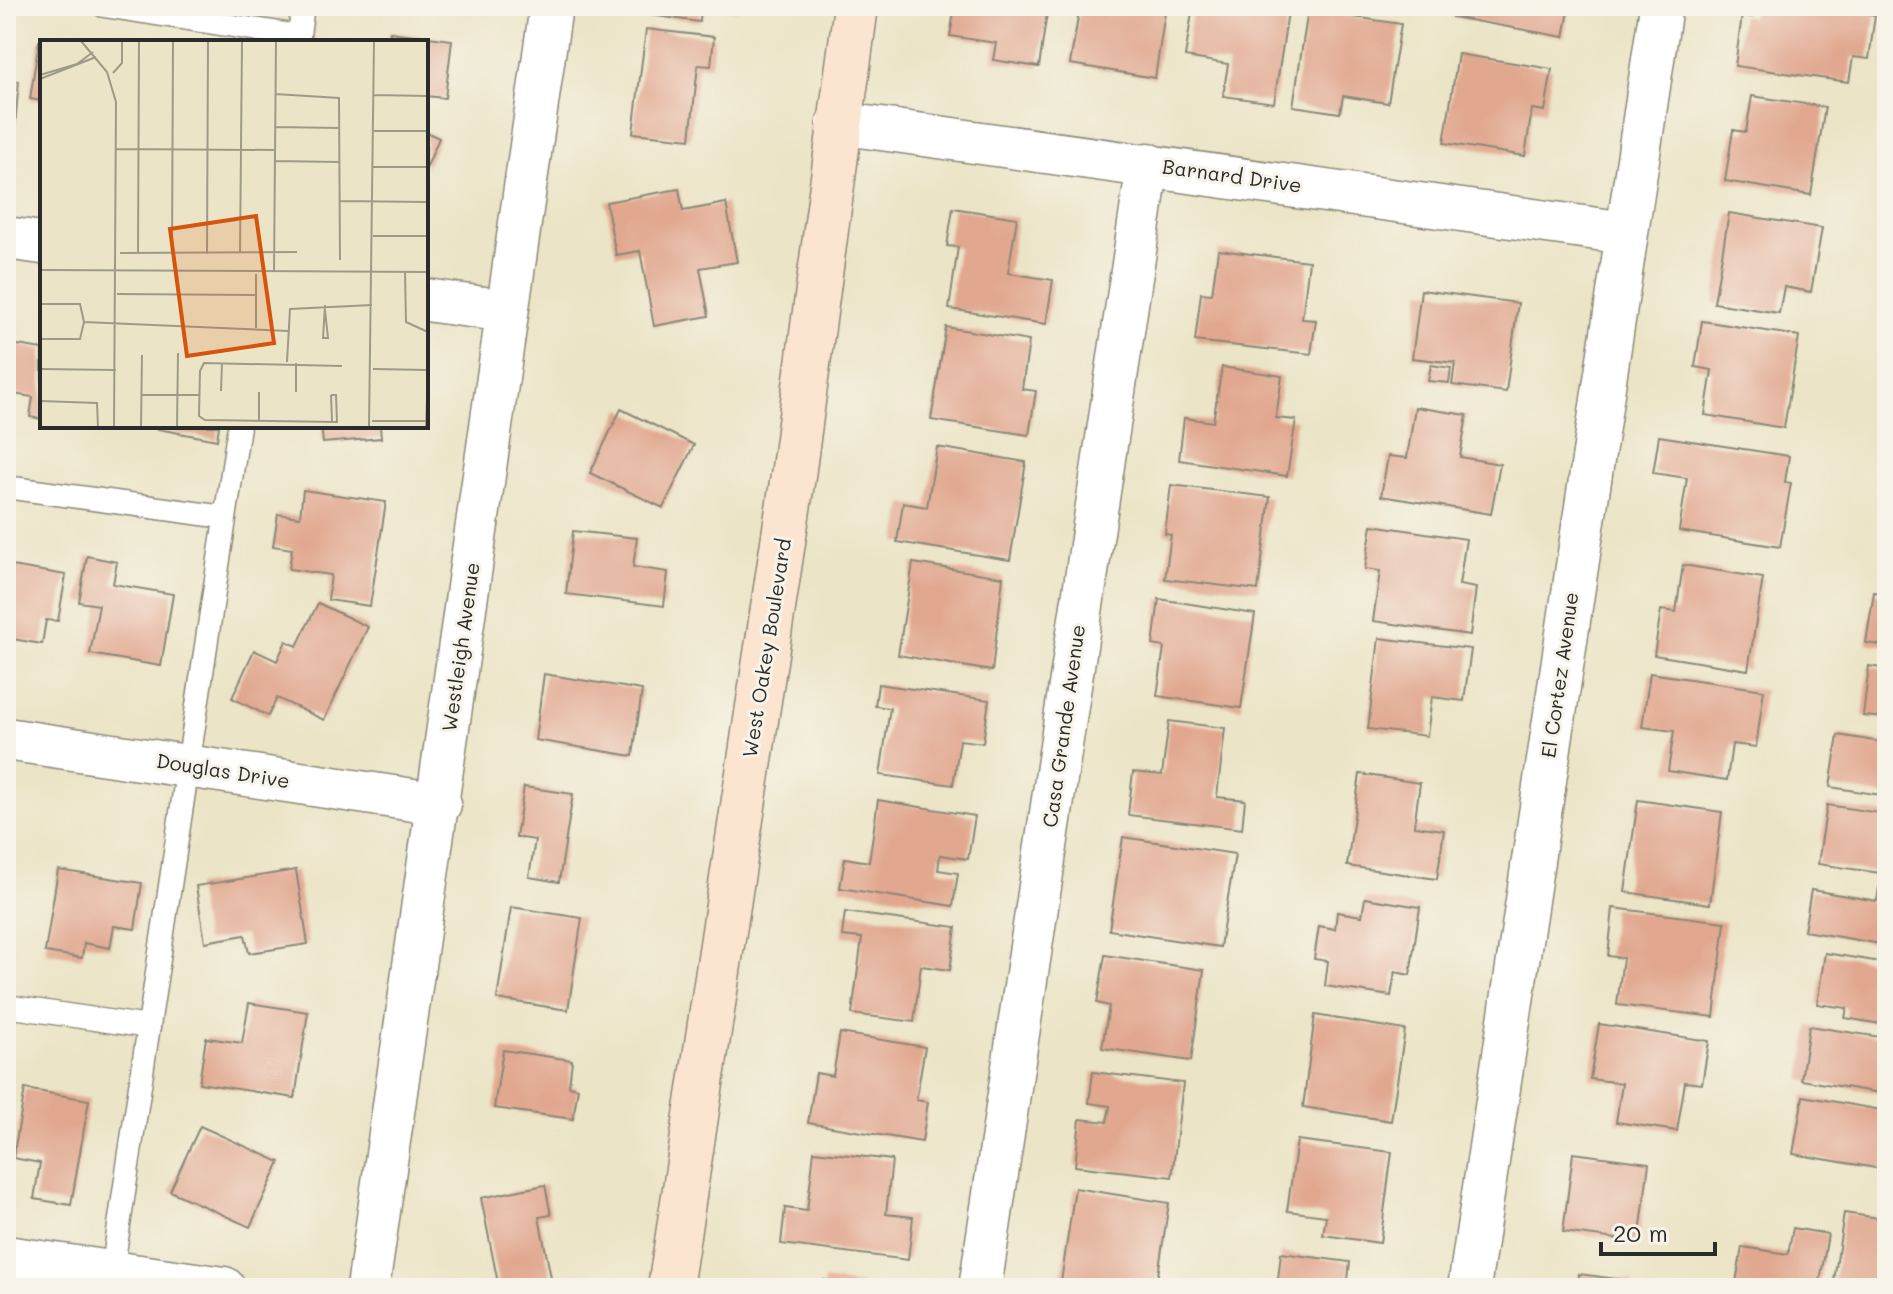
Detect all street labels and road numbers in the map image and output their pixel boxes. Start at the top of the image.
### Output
street label: Barnard Drive [1161,152,1303,198]
street label: West Oakey Boulevard [736,536,796,759]
street label: Westleigh Avenue [435,561,485,733]
street label: El Cortez Avenue [1535,590,1584,759]
street label: Casa Grande Avenue [1036,623,1090,829]
street label: Douglas Drive [155,747,292,793]

